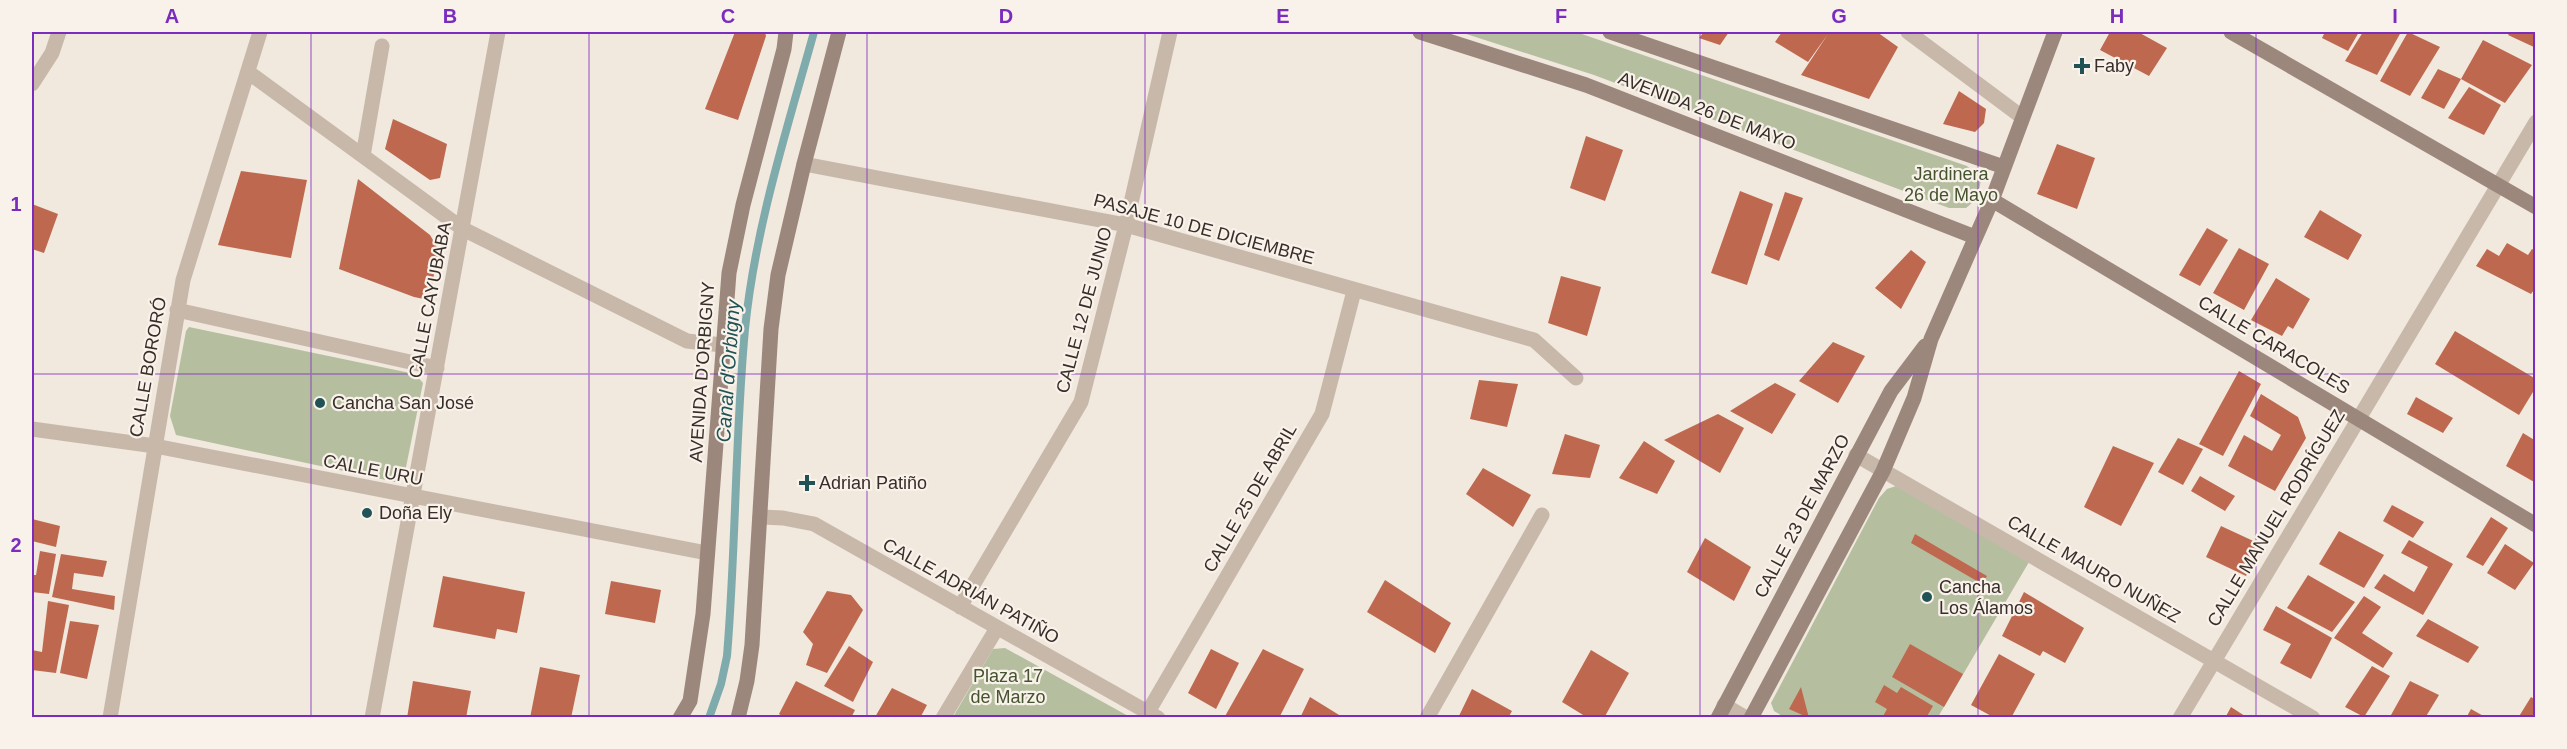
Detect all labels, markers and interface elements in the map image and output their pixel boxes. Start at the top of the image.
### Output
text: A [165,5,179,27]
text: B [443,5,457,27]
text: C [721,5,735,27]
text: D [999,5,1013,27]
text: E [1276,5,1290,27]
text: F [1555,5,1567,27]
text: G [1831,5,1847,27]
text: H [2110,5,2124,27]
text: I [2392,5,2398,27]
place label: Faby [2094,56,2134,76]
marker: Faby [2075,59,2089,73]
street label: AVENIDA 26 DE MAYO [1615,68,1799,154]
park label: Jardinera 26 de Mayo [1904,164,1998,205]
street label: PASAJE 10 DE DICIEMBRE [1091,190,1317,268]
text: 1 [10,193,22,215]
street label: CALLE CAYUBABA [405,220,455,380]
street label: CALLE 12 DE JUNIO [1052,225,1116,395]
street label: AVENIDA D'ORBIGNY [686,281,718,463]
street label: CALLE CARACOLES [2195,292,2353,398]
street label: CALLE BORORÓ [125,295,170,439]
water label: Canal d'Orbigny [712,298,744,443]
place label: Cancha San José [332,393,474,413]
marker: Cancha San José [313,396,327,410]
street label: CALLE MANUEL RODRÍGUEZ [2203,406,2349,630]
street label: CALLE 25 DE ABRIL [1199,420,1301,576]
street label: CALLE 23 DE MARZO [1750,431,1854,601]
street label: CALLE URU [322,451,424,489]
place label: Adrian Patiño [819,473,927,493]
marker: Adrian Patiño [800,476,814,490]
place label: Doña Ely [379,503,452,523]
marker: Doña Ely [360,506,374,520]
street label: CALLE MAURO NUÑEZ [2004,510,2184,627]
street label: CALLE ADRIÁN PATIÑO [879,533,1063,648]
text: 2 [10,534,22,556]
place label: Cancha Los Álamos [1939,577,2033,618]
marker: Cancha Los Álamos [1920,590,1934,604]
park label: Plaza 17 de Marzo [970,666,1046,707]

